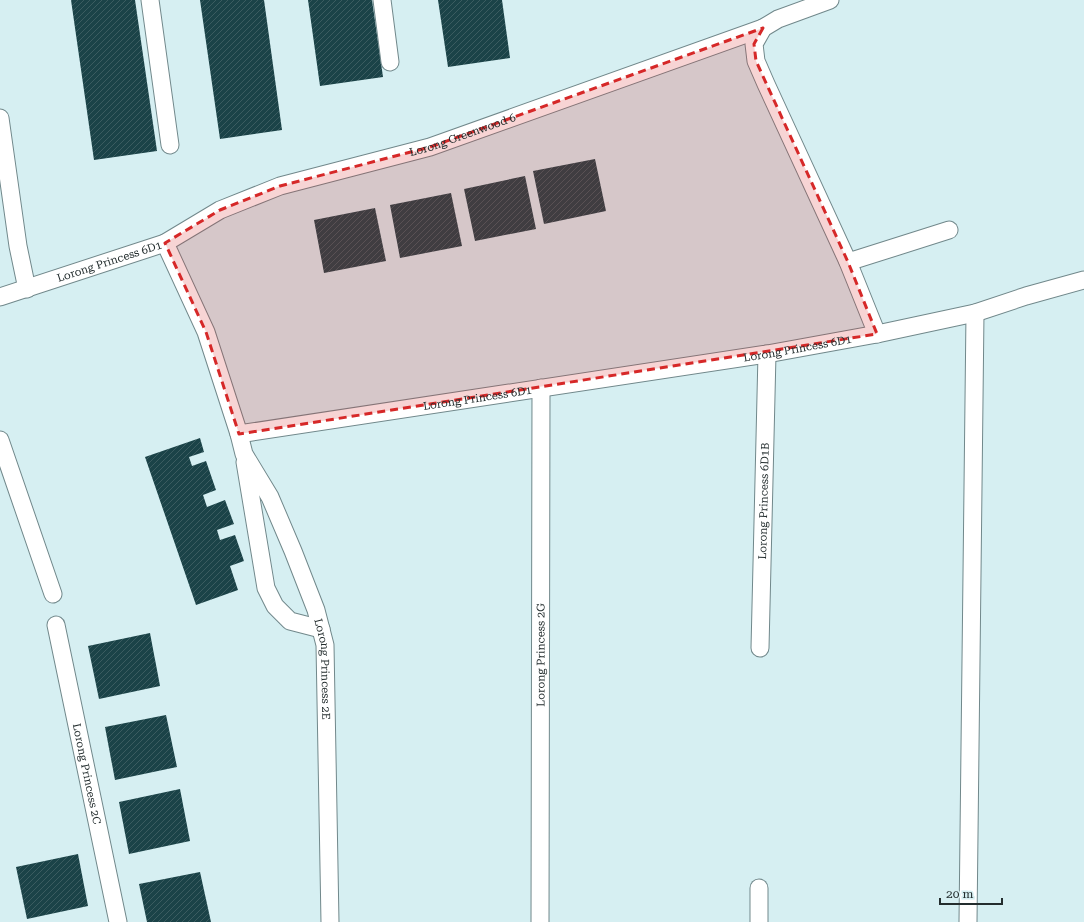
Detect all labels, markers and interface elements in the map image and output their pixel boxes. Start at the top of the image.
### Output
street label: Lorong Greenwood 6 [408,110,517,159]
street label: Lorong Princess 6D1 [55,238,163,284]
street label: Lorong Princess 6D1 [743,332,853,364]
street label: Lorong Princess 6D1 [422,383,532,413]
street label: Lorong Princess 6D1B [756,442,771,560]
street label: Lorong Princess 2G [534,603,547,707]
street label: Lorong Princess 2E [312,617,333,720]
street label: Lorong Princess 2C [70,722,104,826]
scale bar [940,880,1002,906]
text: 20 m [946,887,973,901]

